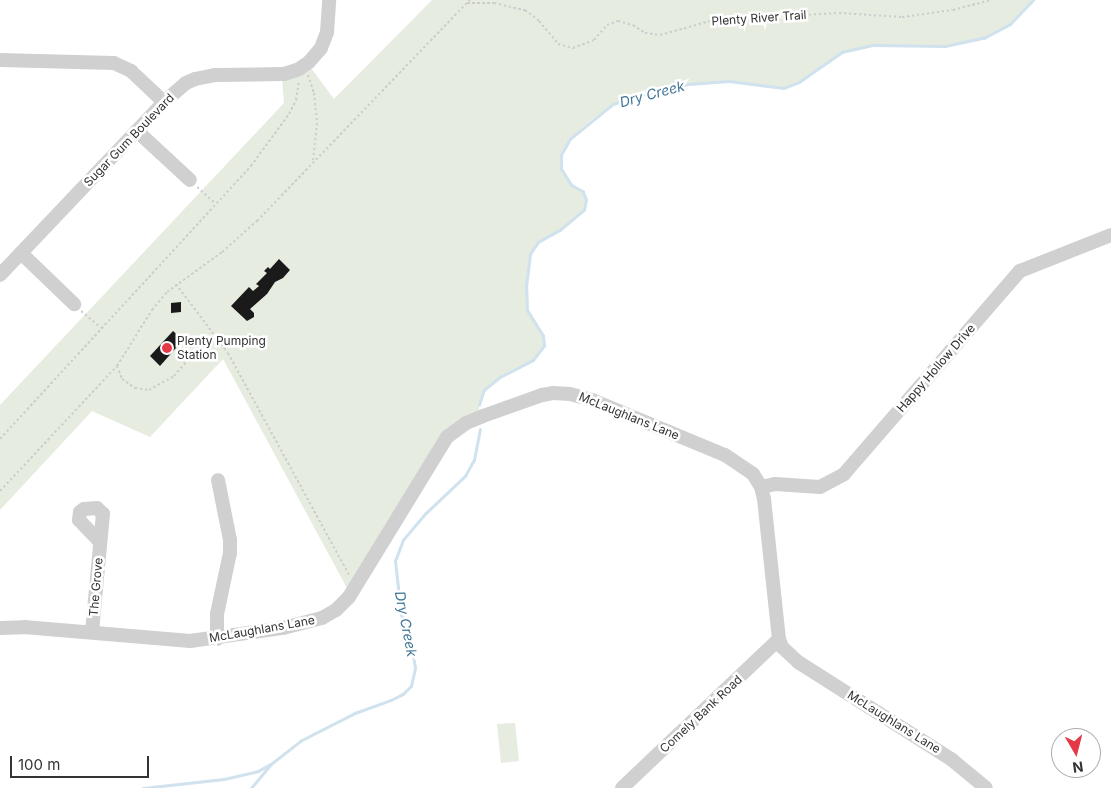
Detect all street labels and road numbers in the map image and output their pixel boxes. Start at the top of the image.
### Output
street label: Plenty River Trail [711,8,807,28]
street label: Sugar Gum Boulevard [81,91,177,189]
street label: Happy Hollow Drive [894,321,978,415]
street label: McLaughlans Lane [577,389,681,443]
street label: The Grove [86,557,106,617]
street label: McLaughlans Lane [208,613,316,645]
street label: Comely Bank Road [657,672,745,756]
street label: McLaughlans Lane [845,688,943,756]

